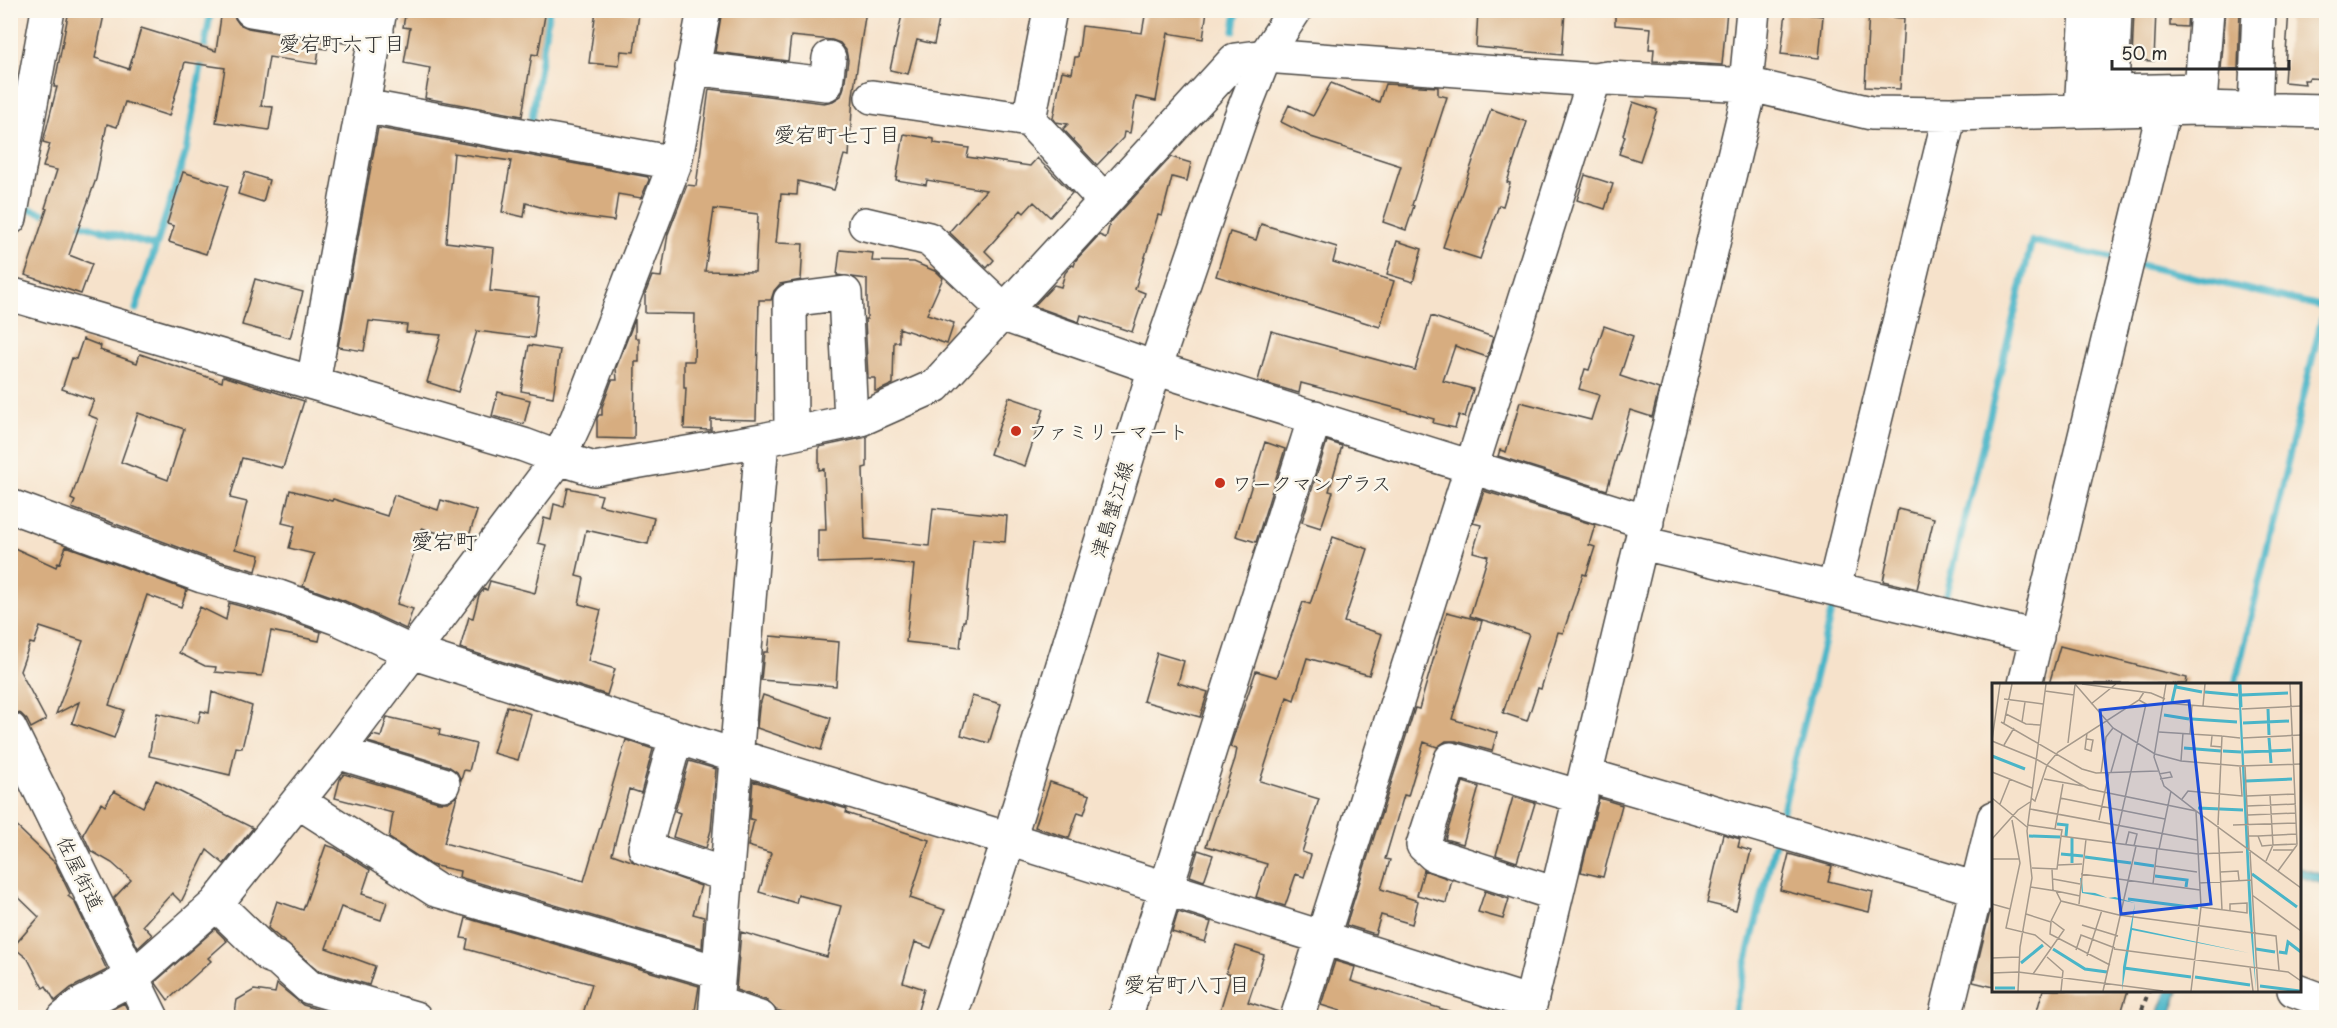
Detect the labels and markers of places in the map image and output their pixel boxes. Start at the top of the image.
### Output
place label: ファミリーマート [1028,416,1188,446]
marker: ファミリーマート [1009,424,1023,438]
place label: ワークマンプラス [1232,468,1391,498]
marker: ワークマンプラス [1213,476,1227,490]

